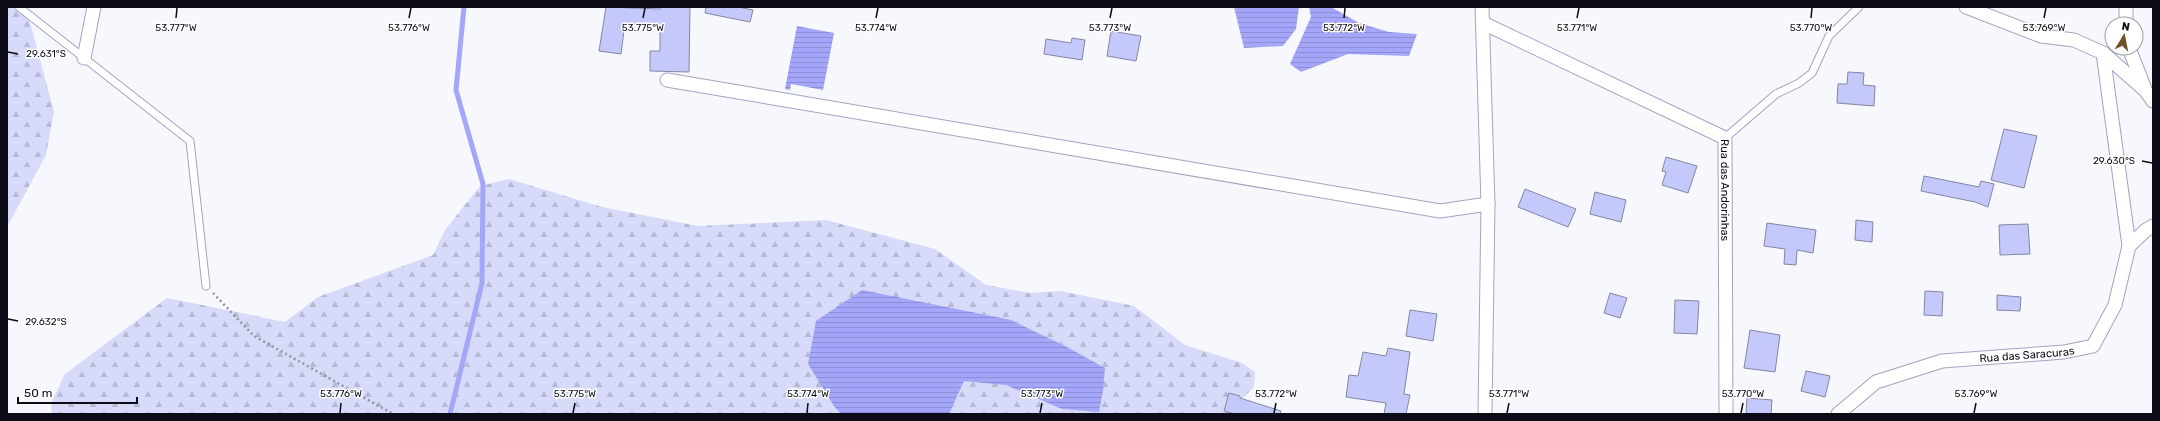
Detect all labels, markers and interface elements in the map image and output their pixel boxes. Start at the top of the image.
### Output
north arrow [2104,16,2144,56]
text: N [2121,20,2131,34]
text: 53.777°W [155,22,197,34]
text: 53.776°W [388,22,430,34]
text: 53.775°W [622,22,664,34]
text: 53.774°W [855,22,897,34]
text: 53.773°W [1089,22,1131,34]
text: 53.772°W [1323,22,1365,34]
text: 53.771°W [1557,22,1597,34]
text: 53.770°W [1790,22,1832,34]
text: 53.769°W [2023,22,2065,34]
text: 29.631°S [26,48,66,60]
street label: Rua das Andorinhas [1719,139,1732,242]
text: 29.630°S [2093,155,2135,167]
text: 29.632°S [25,316,67,328]
street label: Rua das Saracuras [1979,343,2076,365]
scale bar [18,379,137,405]
text: 50 m [24,386,52,400]
text: 53.776°W [320,388,362,400]
text: 53.775°W [554,388,596,400]
text: 53.774°W [787,388,829,400]
text: 53.773°W [1021,388,1063,400]
text: 53.772°W [1255,388,1297,400]
text: 53.771°W [1489,388,1529,400]
text: 53.770°W [1722,388,1764,400]
text: 53.769°W [1955,388,1997,400]

